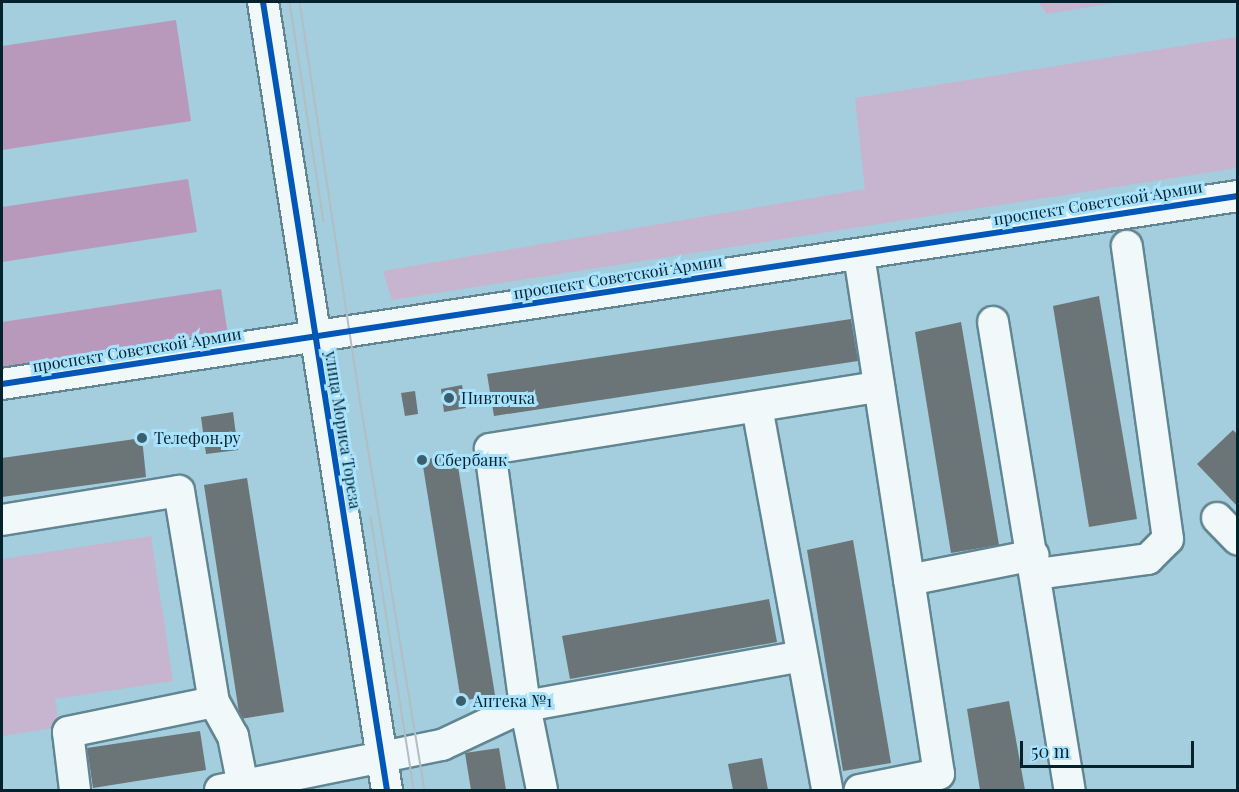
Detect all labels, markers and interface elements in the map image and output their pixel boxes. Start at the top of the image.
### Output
street label: проспект Советской Армии [992,177,1204,229]
street label: проспект Советской Армии [512,251,724,303]
street label: проспект Советской Армии [31,324,243,376]
street label: улица Мориса Тореза [321,350,365,510]
place label: Пивточка [461,388,535,408]
marker: Пивточка [442,391,456,405]
place label: Телефон.ру [154,428,241,448]
marker: Телефон.ру [135,431,149,445]
place label: Сбербанк [434,450,507,470]
marker: Сбербанк [415,453,429,467]
place label: Аптека №1 [473,691,552,711]
marker: Аптека №1 [454,694,468,708]
scale bar [1023,729,1197,767]
text: 50 m [1031,739,1070,763]

